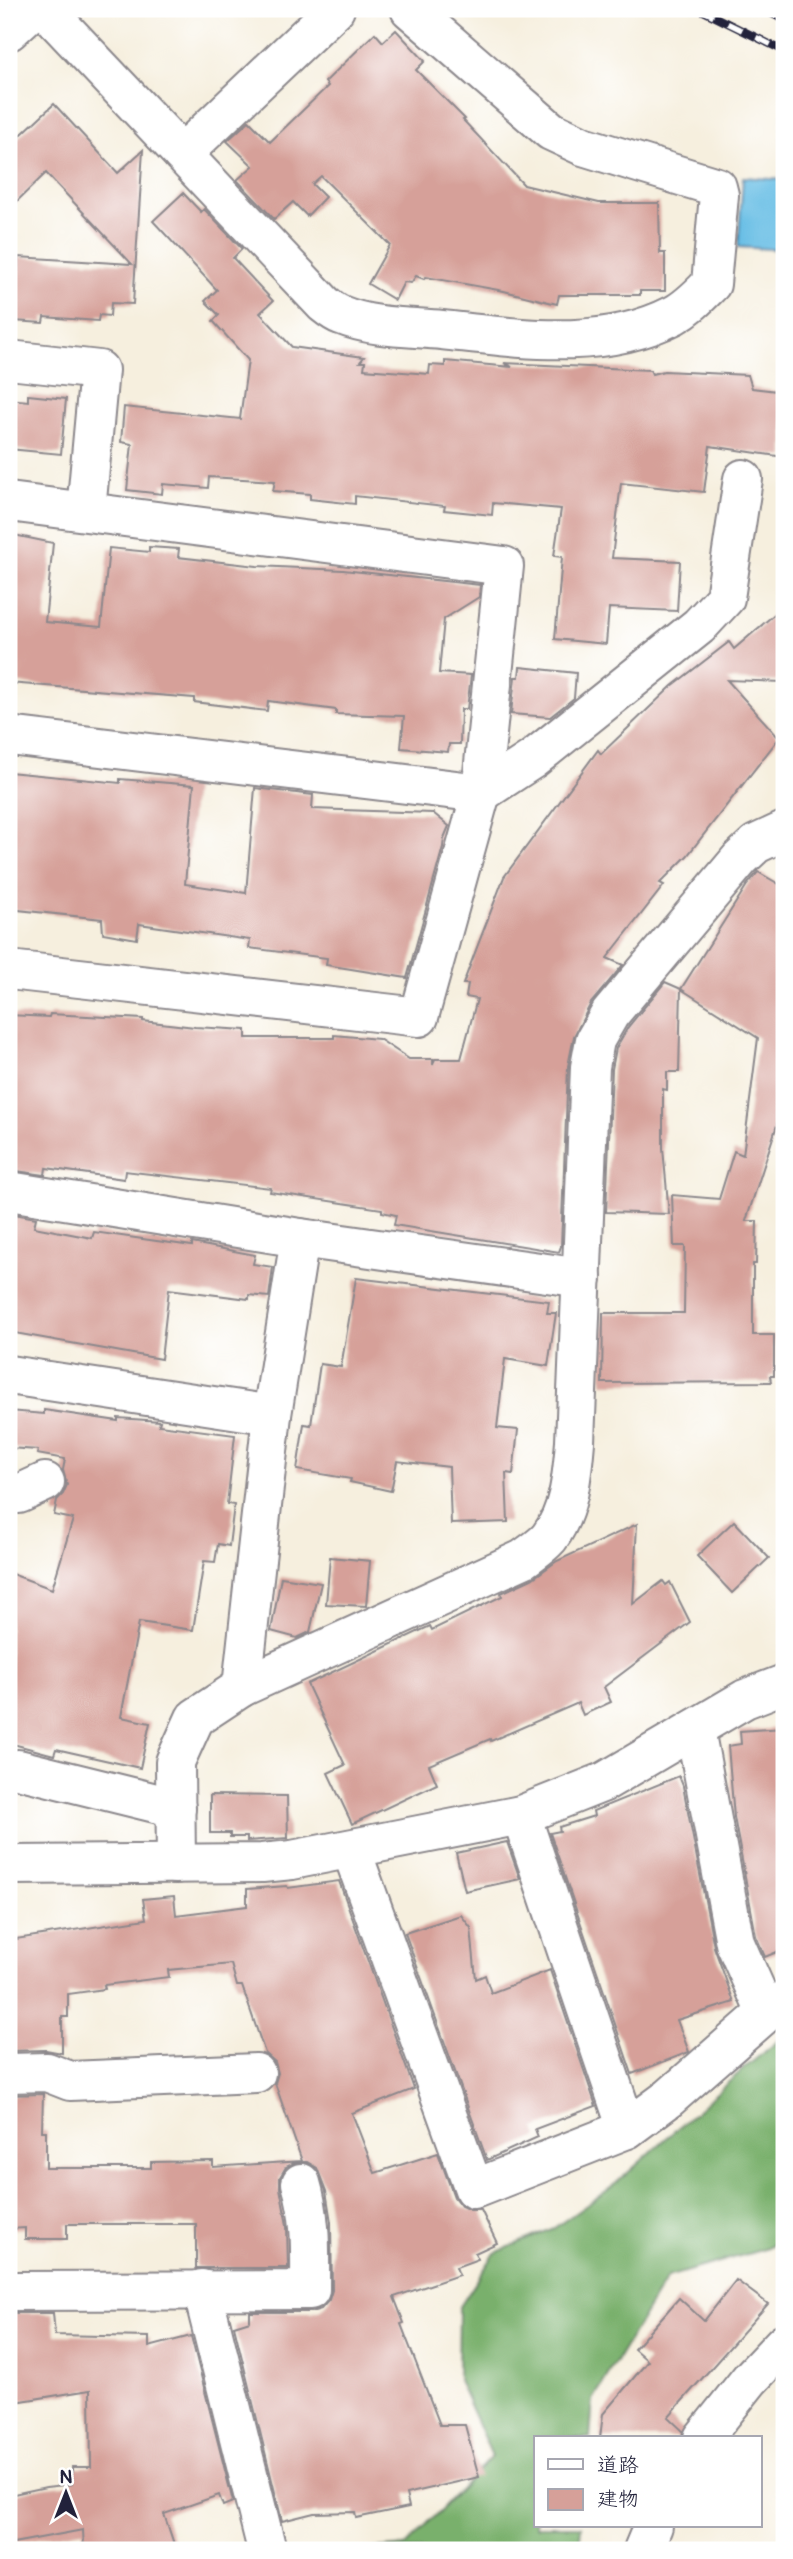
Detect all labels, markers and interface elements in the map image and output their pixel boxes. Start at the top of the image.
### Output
legend [534,2436,762,2528]
text: 道路 [597,2452,639,2479]
north arrow [32,2458,102,2528]
text: N [60,2465,73,2489]
text: 建物 [597,2486,639,2513]

